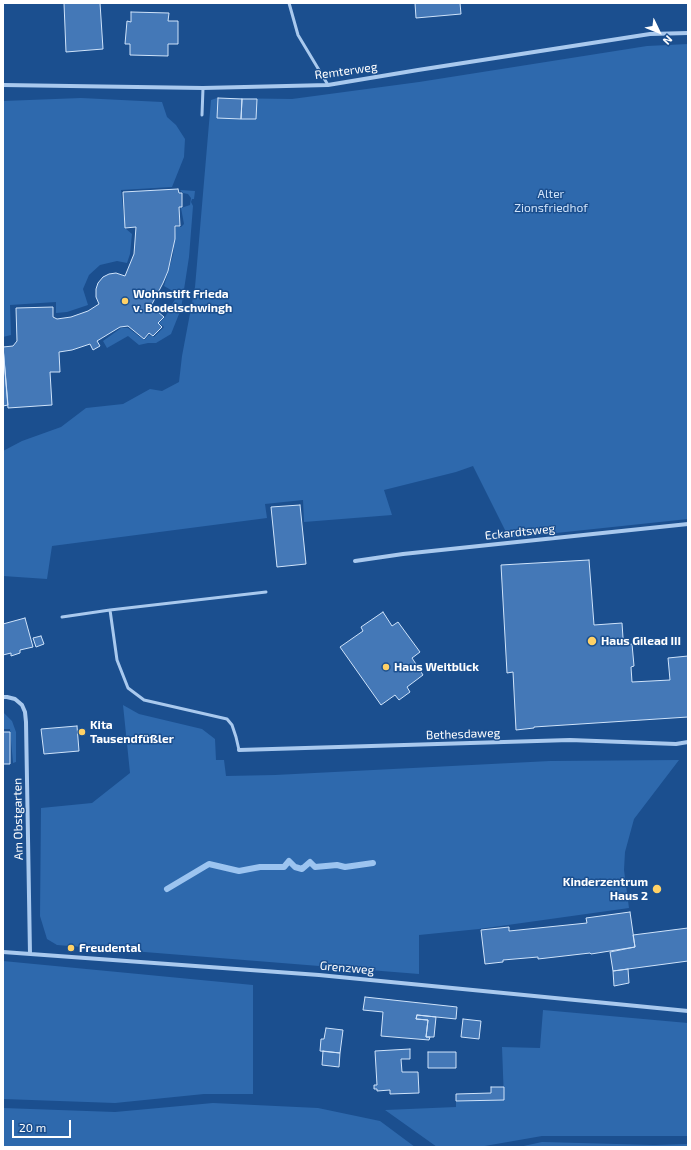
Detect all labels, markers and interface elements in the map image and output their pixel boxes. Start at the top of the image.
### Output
north arrow [639,12,679,52]
text: N [661,33,676,48]
street label: Remterweg [314,59,378,83]
park label: Alter Zionsfriedhof [514,187,588,215]
place label: Wohnstift Frieda v. Bodelschwingh [133,287,232,315]
marker: Wohnstift Frieda v. Bodelschwingh [120,296,130,306]
street label: Eckardtsweg [484,521,556,543]
place label: Haus Gilead III [601,634,681,648]
marker: Haus Gilead III [586,635,598,647]
place label: Haus Weitblick [394,660,479,674]
marker: Haus Weitblick [381,662,391,672]
place label: Kita Tausendfüßler [90,718,174,746]
street label: Bethesdaweg [426,726,500,742]
marker: Kita Tausendfüßler [77,727,87,737]
street label: Am Obstgarten [10,778,26,860]
place label: Kinderzentrum Haus 2 [563,875,648,903]
marker: Kinderzentrum Haus 2 [651,883,663,895]
place label: Freudental [79,941,141,955]
marker: Freudental [66,943,76,953]
street label: Grenzweg [319,958,375,978]
scale bar [14,1112,73,1138]
text: 20 m [19,1120,46,1134]

